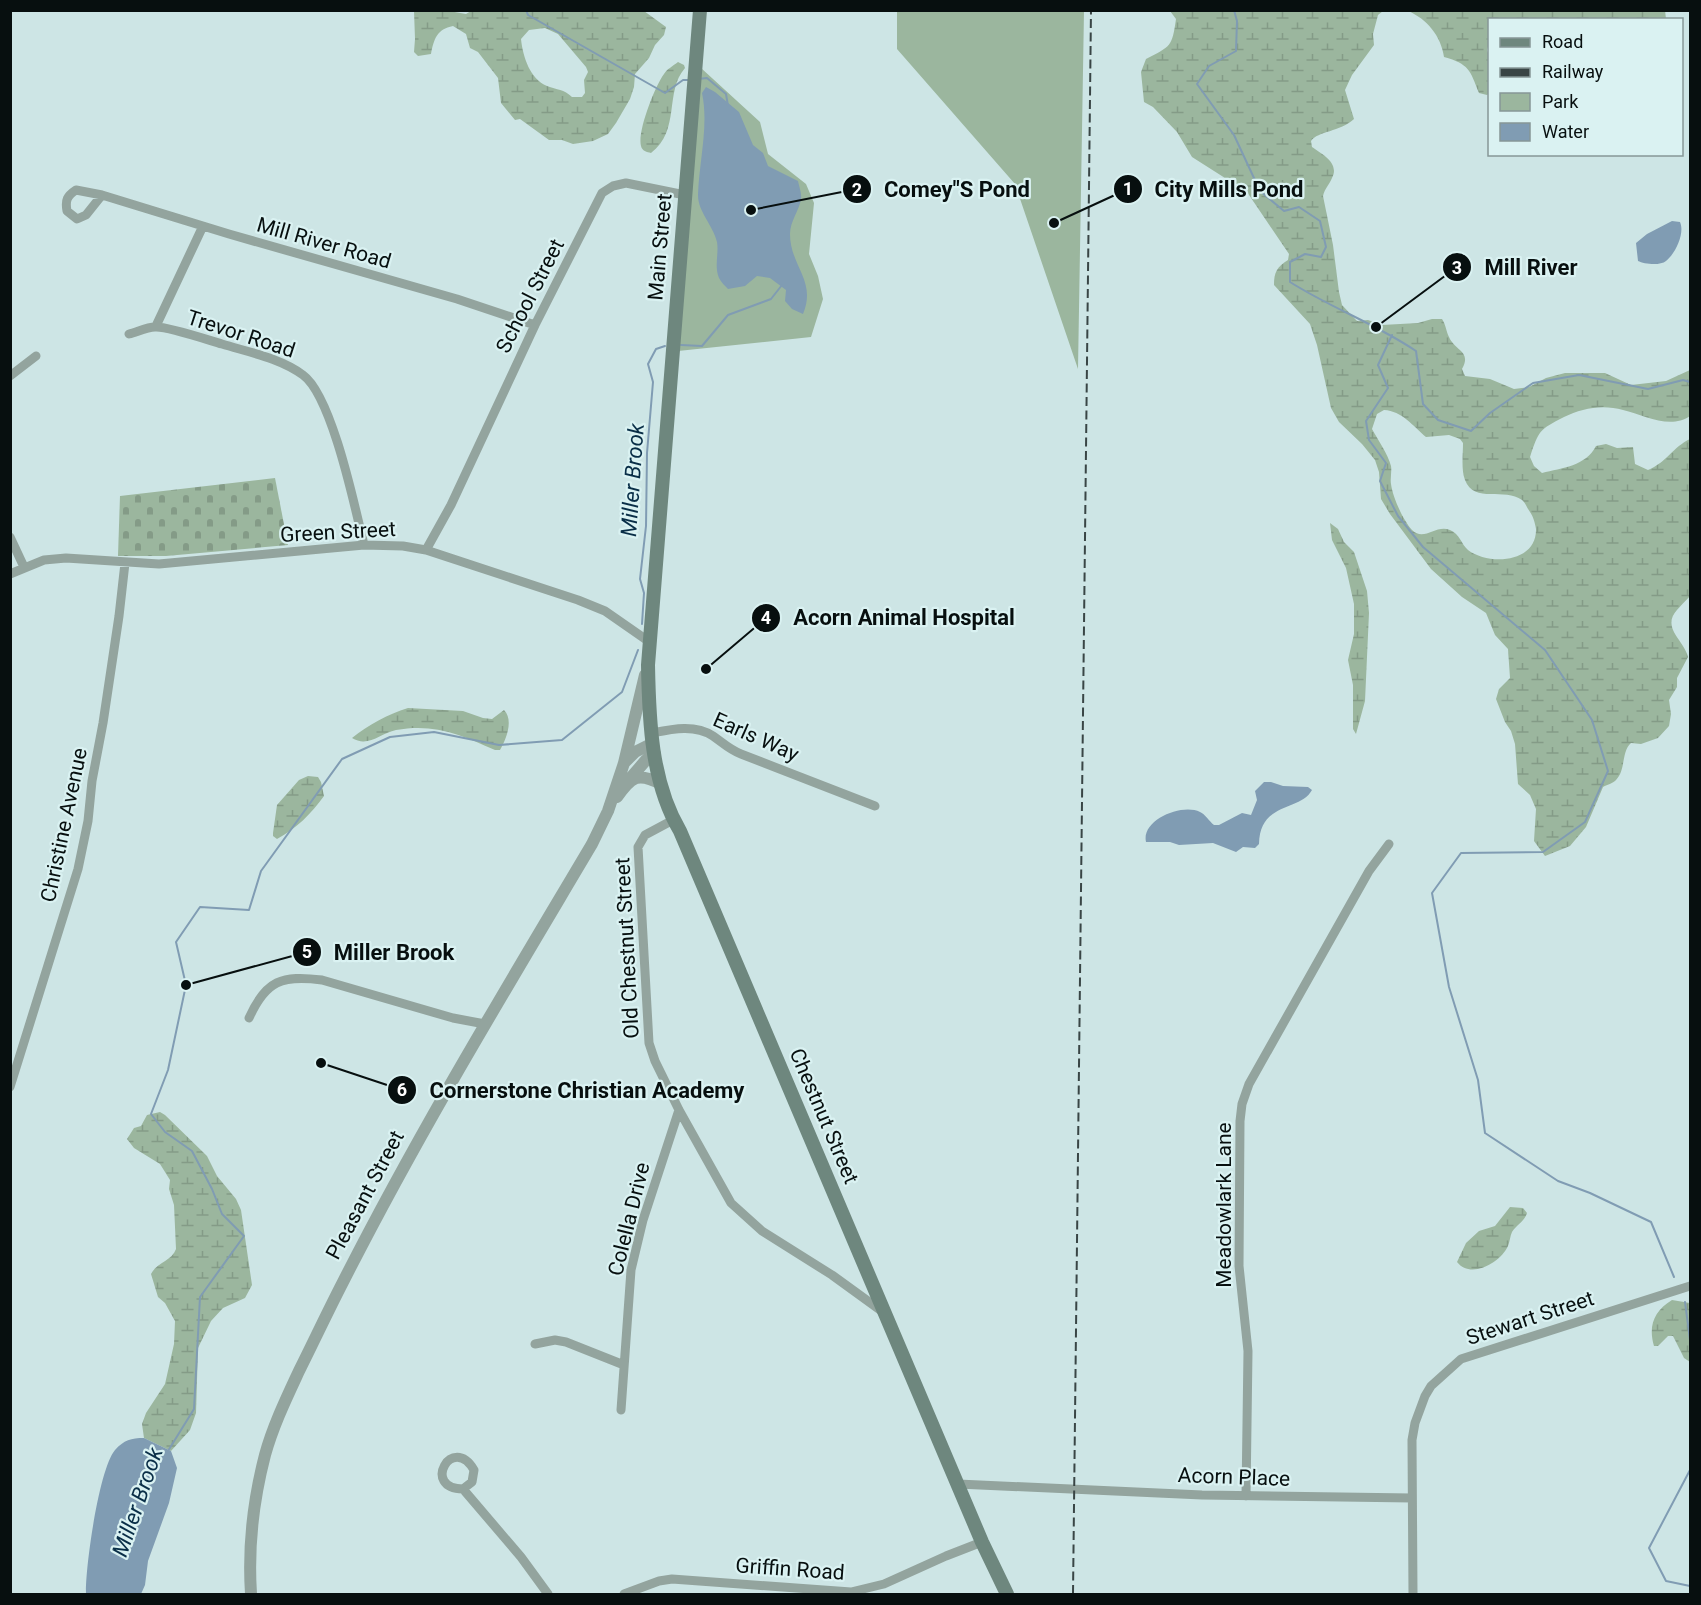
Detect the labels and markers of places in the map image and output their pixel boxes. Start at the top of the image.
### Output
callout: Comey"S Pond [842,169,1042,209]
callout: City Mills Pond [1113,169,1316,209]
callout: Mill River [1442,247,1589,287]
callout: Acorn Animal Hospital [751,598,1027,638]
callout: Miller Brook [292,932,466,972]
callout: Cornerstone Christian Academy [387,1070,756,1110]

